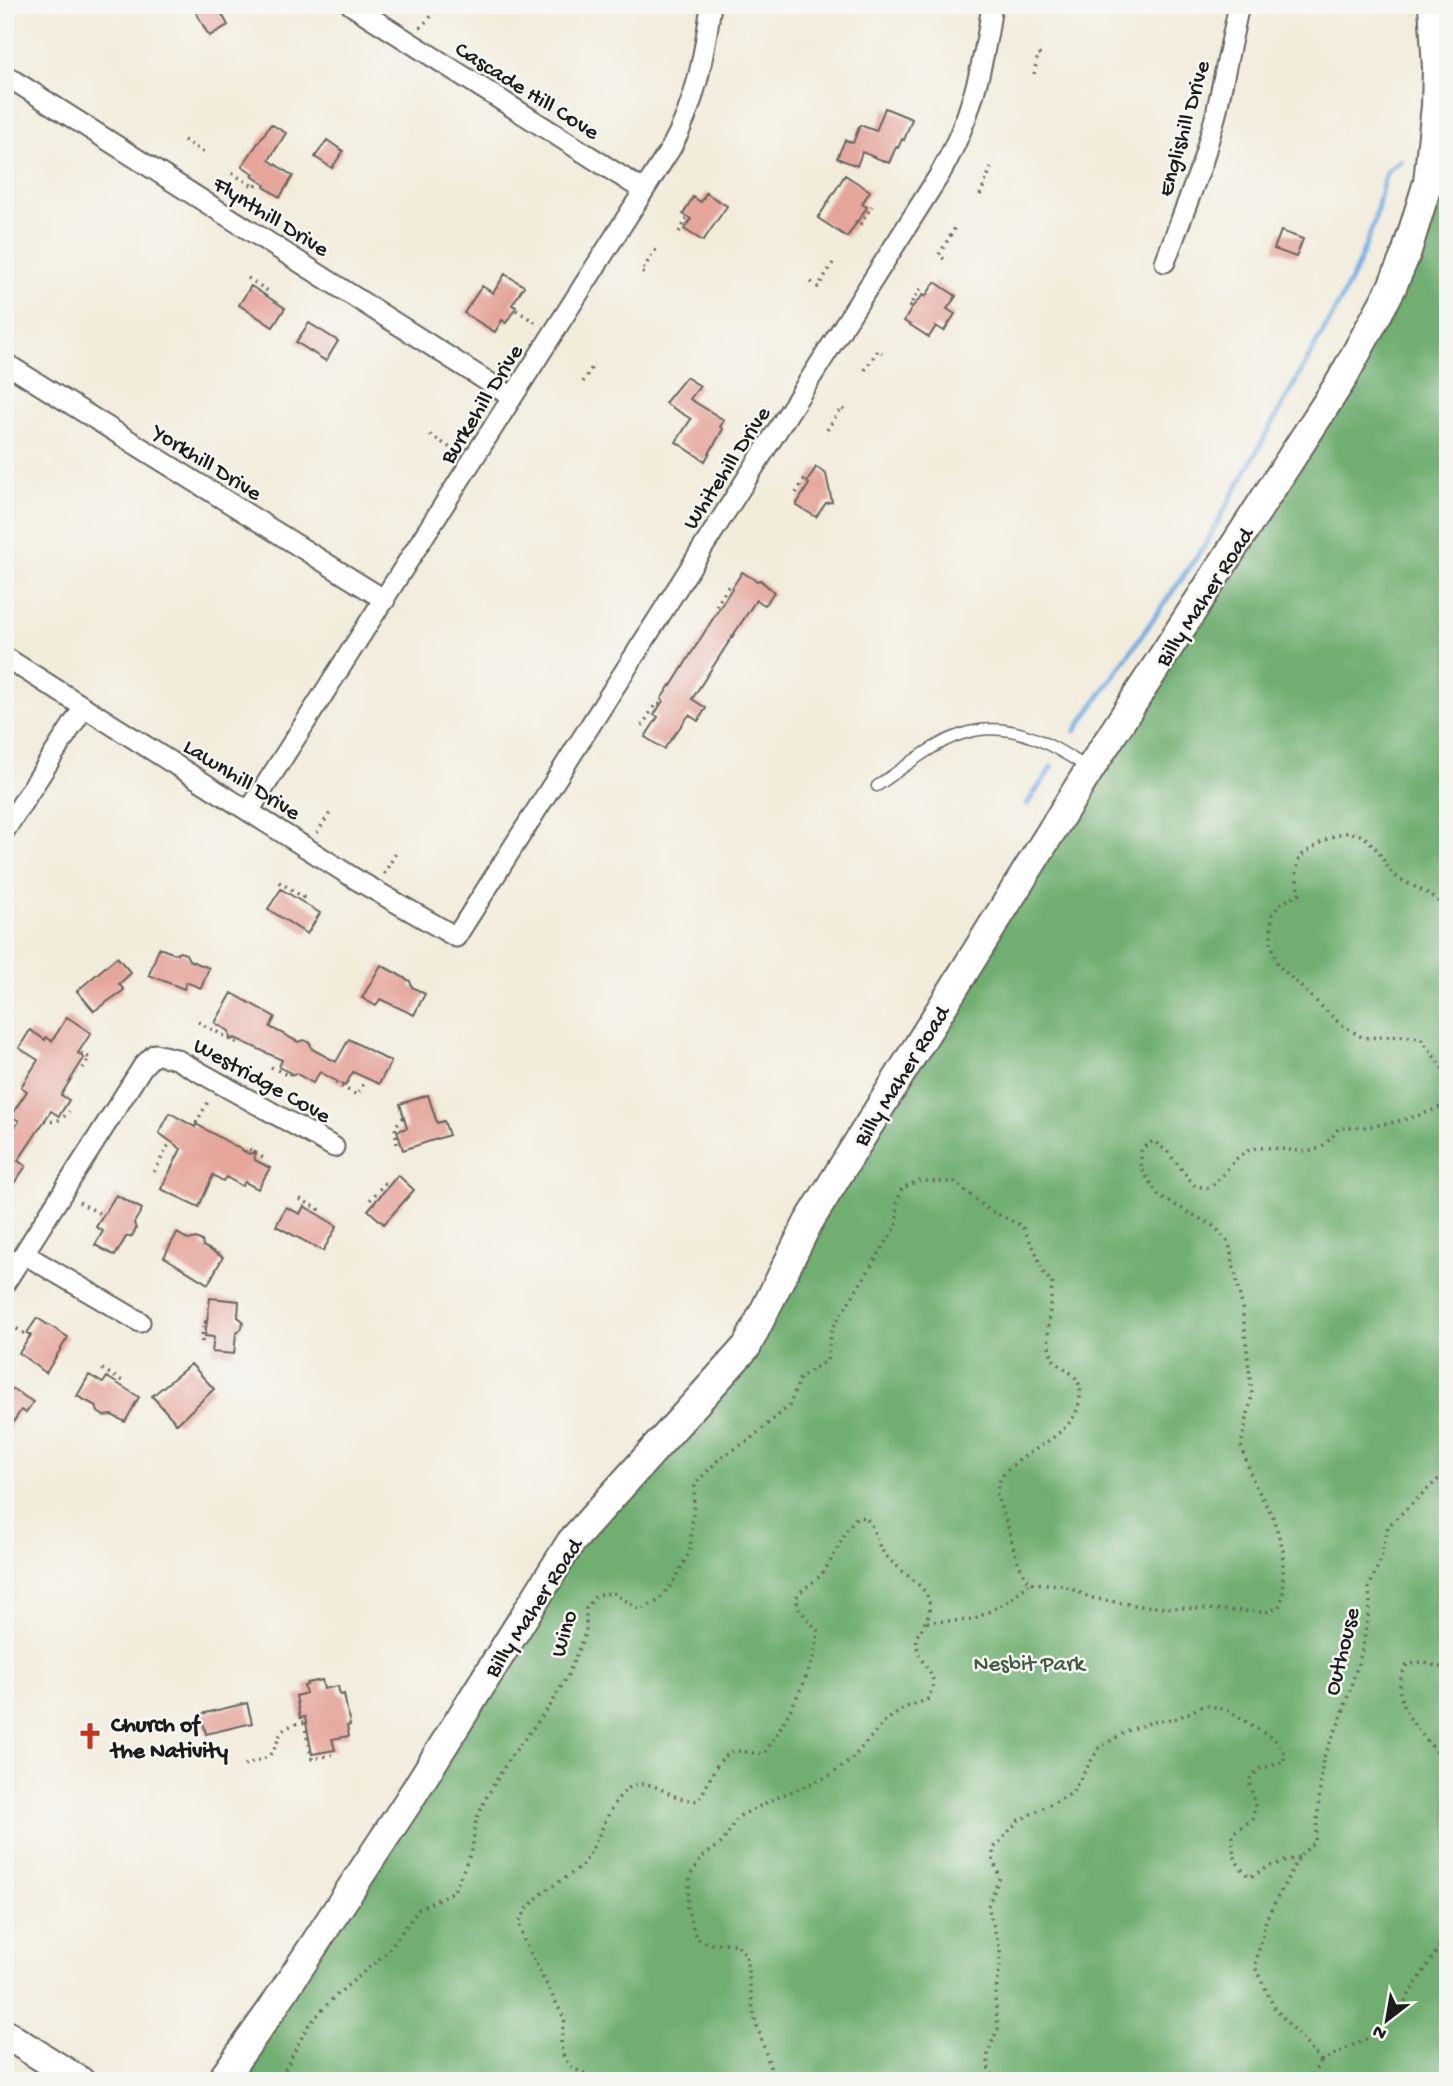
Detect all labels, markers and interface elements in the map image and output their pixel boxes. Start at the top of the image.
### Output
street label: Cascade Hill Cove [449,37,604,148]
street label: Englishill Drive [1153,57,1218,200]
street label: Flynthill Drive [206,171,334,265]
street label: Burkehill Drive [435,339,531,470]
street label: Whitehill Drive [678,401,778,535]
street label: Yorkhill Drive [145,419,267,509]
street label: Billy Maher Road [1150,522,1262,673]
street label: Lawnhill Drive [178,734,306,828]
street label: Billy Maher Road [848,1000,958,1153]
street label: Westridge Cove [188,1033,336,1131]
street label: Billy Maher Road [479,1533,591,1684]
street label: Outhouse [1319,1604,1368,1699]
street label: Wino [546,1607,585,1660]
park label: Nesbit Park [973,1652,1087,1679]
place label: Church of the Nativity [109,1713,229,1766]
church icon: Church of the Nativity [75,1721,105,1751]
north arrow [1352,1984,1422,2054]
text: N [1369,2019,1391,2045]

